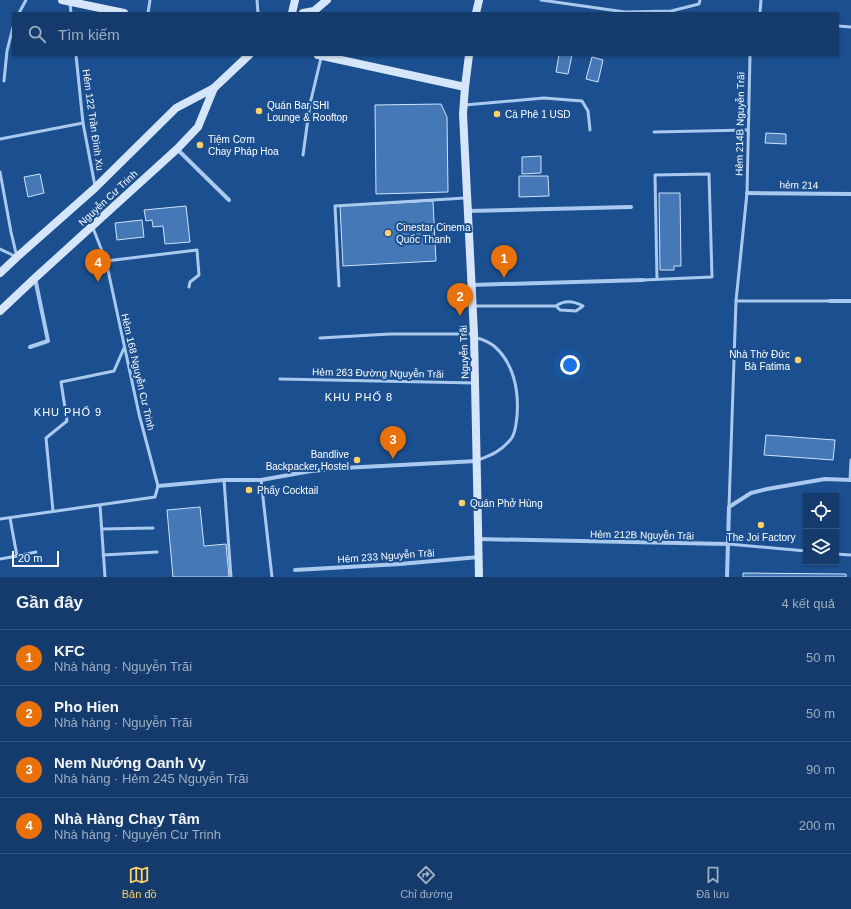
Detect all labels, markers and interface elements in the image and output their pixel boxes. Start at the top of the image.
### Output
search box [12,12,839,56]
icon: search [26,23,48,45]
text: Tìm kiếm [58,26,120,43]
street label: Hẻm 122 Trần Ðình Xu [80,69,106,171]
street label: Hẻm 214B Nguyễn Trãi [733,72,746,176]
place label: Quán Bar SHI Lounge & Rooftop [267,100,348,123]
marker: Quán Bar SHI Lounge & Rooftop [254,106,264,116]
marker: Cà Phê 1 USD [492,109,502,119]
place label: Cà Phê 1 USD [505,109,571,120]
place label: Tiệm Cơm Chay Pháp Hoa [208,134,279,157]
marker: Tiệm Cơm Chay Pháp Hoa [195,140,205,150]
street label: Nguyễn Cư Trinh [76,167,140,228]
street label: hẻm 214 [779,179,819,191]
place label: Cinestar Cinema Quốc Thanh [396,222,471,245]
marker: Cinestar Cinema Quốc Thanh [383,228,393,238]
pin: 1 [491,245,517,278]
pin: 4 [85,249,111,282]
pin: 2 [447,283,473,316]
street label: Hẻm 168 Nguyễn Cư Trinh [119,312,158,431]
street label: Nguyễn Trãi [457,325,470,379]
place label: Nhà Thờ Đức Bà Fatima [729,349,790,372]
your location [560,355,580,375]
marker: Nhà Thờ Đức Bà Fatima [793,355,803,365]
street label: Hẻm 263 Đường Nguyễn Trãi [312,365,444,380]
district label: KHU PHỐ 8 [325,390,393,403]
district label: KHU PHỐ 9 [34,405,102,418]
pin: 3 [380,426,406,459]
place label: Bandlive Backpacker Hostel [266,449,349,472]
marker: Bandlive Backpacker Hostel [352,455,362,465]
marker: Phẩy Cocktail [244,485,254,495]
place label: Phẩy Cocktail [257,485,318,496]
map controls [803,493,839,565]
button: locate [803,493,839,529]
marker: Quán Phở Hùng [457,498,467,508]
place label: Quán Phở Hùng [470,498,543,509]
marker: The Joi Factory [756,520,766,530]
street label: Hẻm 212B Nguyễn Trãi [590,528,694,541]
button: layers [803,529,839,565]
place label: The Joi Factory [727,532,795,543]
street label: Hẻm 233 Nguyễn Trãi [337,546,435,565]
scale bar [12,549,59,568]
text: 20 m [18,552,42,564]
text: Gần đây [16,593,83,612]
text: 4 kết quả [782,596,835,611]
text: KFC [54,642,85,659]
text: 1 [25,650,33,665]
text: 50 m [806,650,835,665]
text: Nhà hàng · Nguyễn Trãi [54,659,192,674]
text: Pho Hien [54,698,119,715]
text: 2 [25,706,33,721]
text: 50 m [806,706,835,721]
text: Nhà hàng · Nguyễn Trãi [54,715,192,730]
text: Nem Nướng Oanh Vy [54,754,206,771]
text: 3 [25,762,33,777]
text: 90 m [806,762,835,777]
text: Nhà hàng · Hẻm 245 Nguyễn Trãi [54,771,248,786]
text: Nhà Hàng Chay Tâm [54,810,200,827]
text: 4 [25,818,33,833]
text: 200 m [799,818,835,833]
text: Nhà hàng · Nguyễn Cư Trinh [54,827,221,842]
tab: Bản đồ [122,864,157,900]
tab: Chỉ đường [400,864,453,900]
tab: Đã lưu [696,864,729,900]

